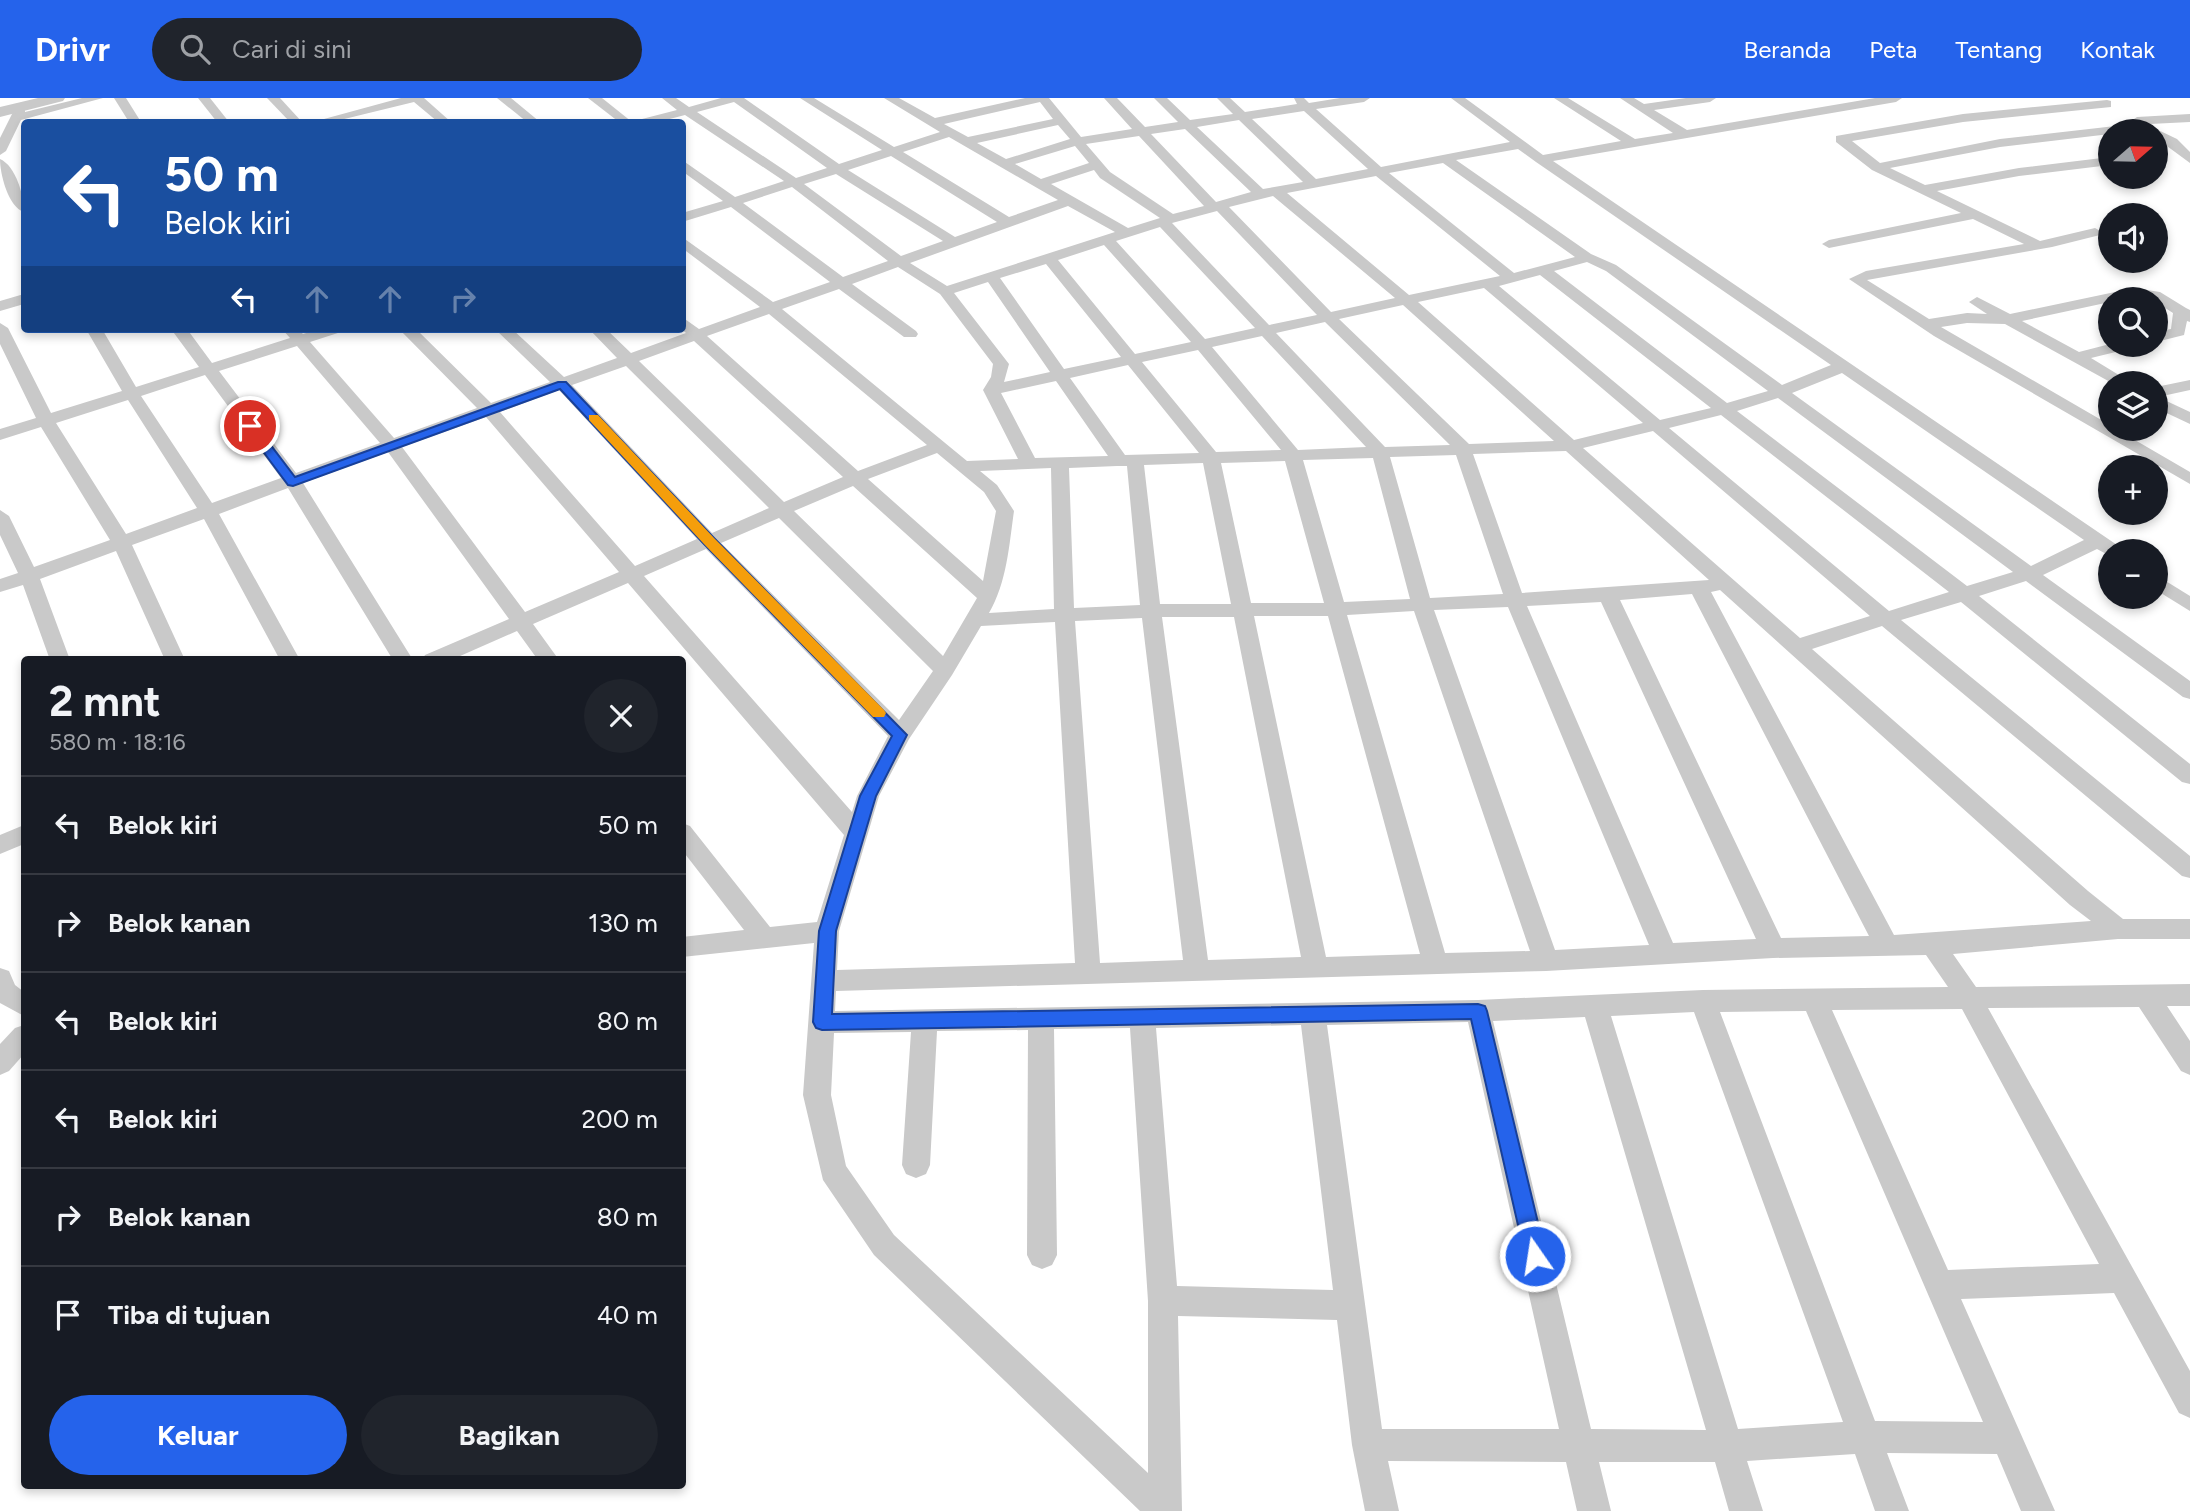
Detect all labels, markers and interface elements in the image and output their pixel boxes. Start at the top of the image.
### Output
search box [152,18,642,81]
text: Drivr [35,30,110,69]
icon: search [176,30,214,68]
text: Cari di sini [232,33,352,65]
text: Beranda [1744,35,1831,64]
text: Peta [1869,35,1917,64]
text: Tentang [1955,35,2042,64]
text: Kontak [2080,35,2155,64]
north arrow [2098,119,2168,189]
map controls [2098,119,2168,609]
text: 50 m [164,144,279,203]
icon: left [49,147,140,238]
button: sound [2098,203,2168,273]
text: Belok kiri [164,204,291,242]
icon: left [225,280,263,318]
icon: ahead [298,280,336,318]
icon: ahead [371,280,409,318]
icon: right [444,280,482,318]
button: search [2098,287,2168,357]
button: layers [2098,371,2168,441]
pin [220,396,280,456]
icon: arrive [231,407,269,445]
button: + [2098,455,2168,525]
button: − [2098,539,2168,609]
text: 2 mnt [49,676,161,727]
button: close [584,679,658,753]
text: 580 m · 18:16 [49,728,186,756]
icon: left [49,806,87,844]
text: Belok kiri [108,809,217,841]
text: 50 m [598,809,658,841]
icon: right [49,904,87,942]
text: Belok kanan [108,907,251,939]
text: 130 m [588,907,658,939]
icon: left [49,1002,87,1040]
text: Belok kiri [108,1005,217,1037]
text: 80 m [597,1005,658,1037]
icon: left [49,1100,87,1138]
text: Belok kiri [108,1103,217,1135]
text: 200 m [582,1103,658,1135]
icon: right [49,1198,87,1236]
text: Belok kanan [108,1201,251,1233]
text: 80 m [597,1201,658,1233]
position arrow [1498,1219,1572,1293]
icon: arrive [49,1296,87,1334]
text: Tiba di tujuan [108,1299,270,1331]
text: 40 m [597,1299,658,1331]
button: Keluar [49,1395,347,1475]
button: Bagikan [361,1395,658,1475]

